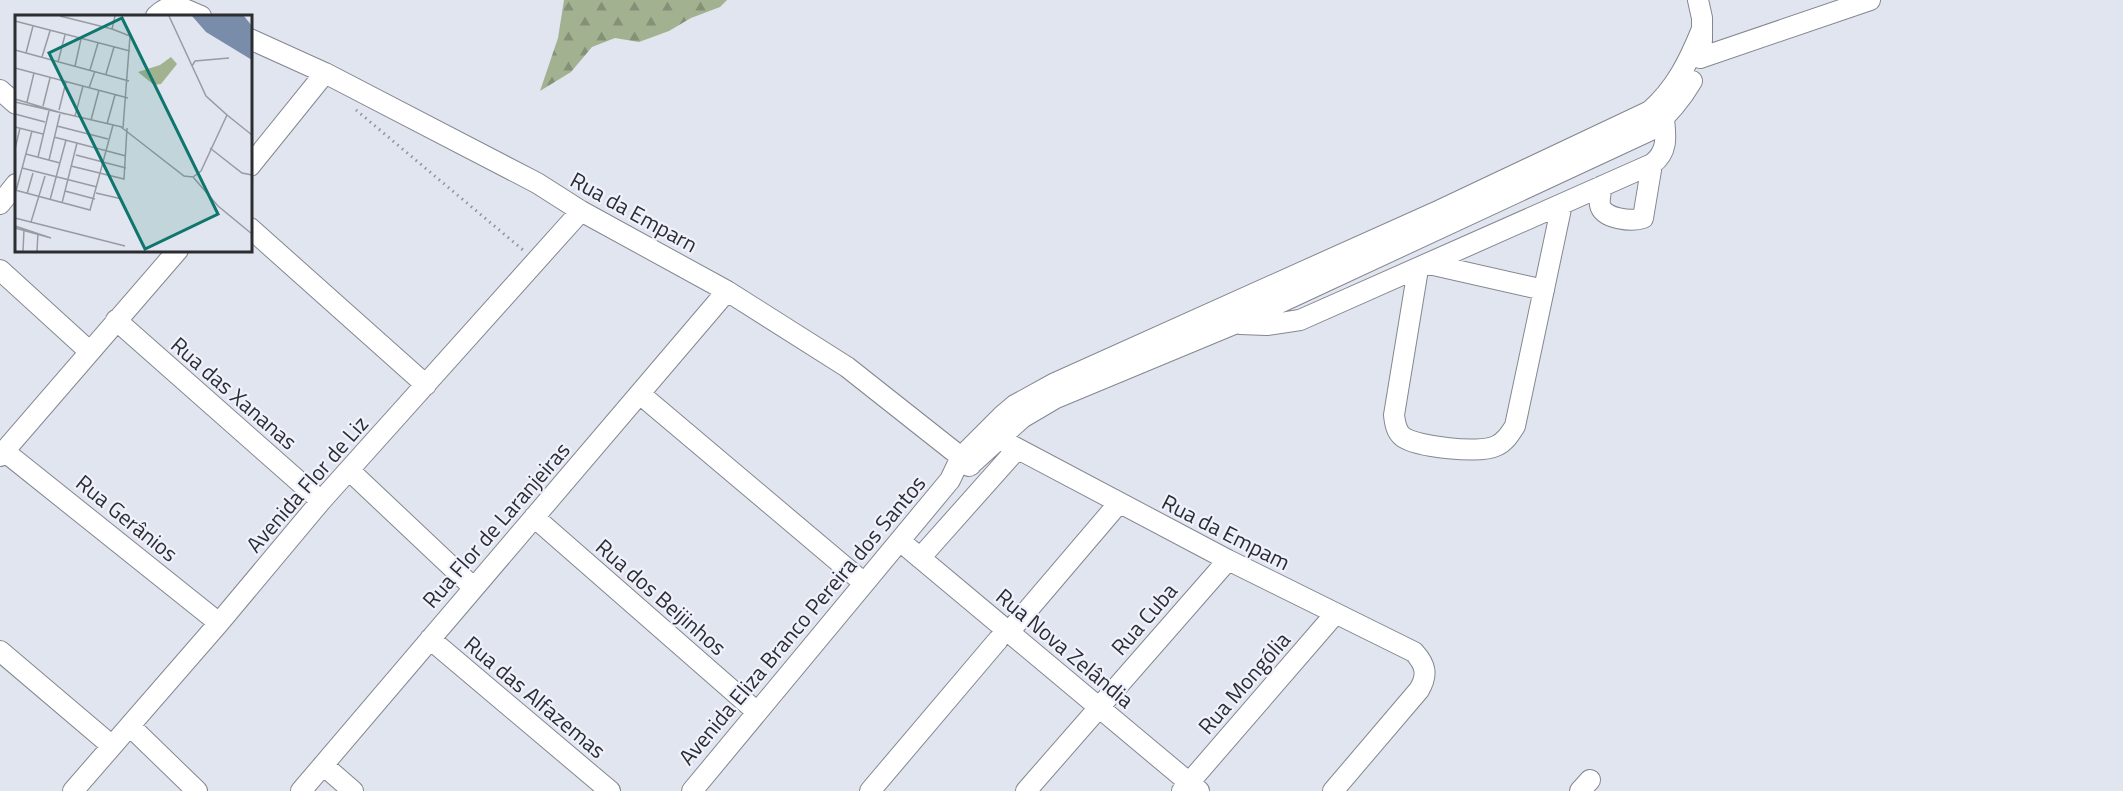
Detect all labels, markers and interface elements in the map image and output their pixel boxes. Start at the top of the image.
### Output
inset map [15,15,252,252]
street label: Rua da Emparn [564,163,704,261]
street label: Rua das Xananas [163,328,305,458]
street label: Avenida Flor de Liz [238,408,376,560]
street label: Rua Flor de Laranjeiras [414,434,578,616]
street label: Rua Gerânios [69,466,185,570]
street label: Avenida Eliza Branco Pereira dos Santos [670,467,934,773]
street label: Rua da Empam [1156,485,1296,579]
street label: Rua dos Beijinhos [588,530,734,664]
street label: Rua Cuba [1103,575,1185,663]
street label: Rua Nova Zelândia [988,580,1142,716]
street label: Rua Mongólia [1190,624,1298,742]
street label: Rua das Alfazemas [457,627,613,767]

